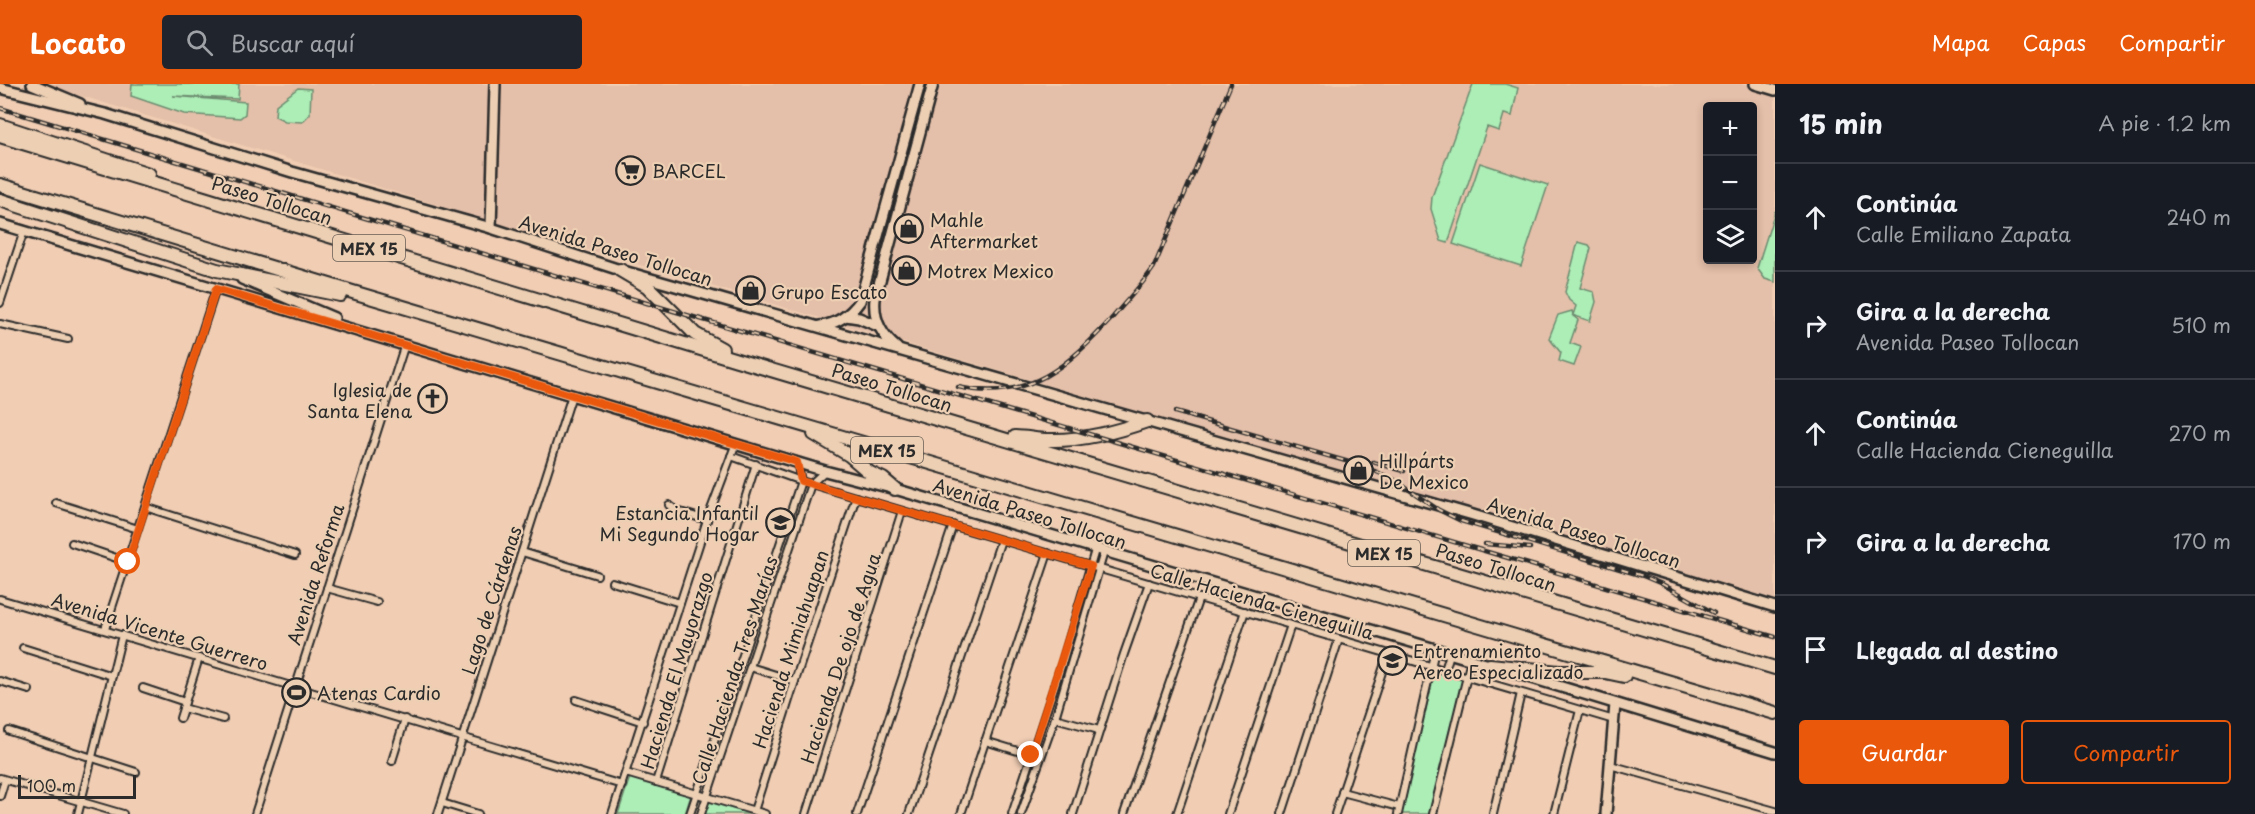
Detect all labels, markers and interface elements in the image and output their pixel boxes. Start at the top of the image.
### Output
search box [162,15,582,69]
text: Locato [30,21,126,64]
icon: search [183,26,216,59]
text: Buscar aquí [231,26,355,59]
text: Mapa [1932,26,1990,58]
text: Capas [2023,26,2086,58]
text: Compartir [2119,26,2225,58]
map controls [1703,102,1757,264]
button: + [1703,102,1757,156]
text: 15 min [1799,104,1883,143]
text: A pie · 1.2 km [2099,108,2231,138]
supermarket icon: BARCEL [615,154,647,186]
button: − [1703,156,1757,210]
place label: BARCEL [652,157,726,184]
street label: Paseo Tollocan [208,169,336,231]
text: Continúa [1856,186,1958,219]
icon: ahead [1799,201,1832,234]
text: 240 m [2166,202,2231,232]
place label: Mahle Aftermarket [930,206,1038,254]
street label: Avenida Paseo Tollocan [516,208,716,292]
button: layers [1703,210,1757,264]
shop icon: Mahle Aftermarket [893,213,925,245]
text: Calle Emiliano Zapata [1856,219,2071,249]
road number: MEX 15 [333,235,405,261]
shop icon: Motrex Mexico [890,254,922,286]
place label: Motrex Mexico [927,257,1054,284]
shop icon: Grupo Escato [734,275,766,307]
place label: Grupo Escato [771,278,887,305]
text: Gira a la derecha [1856,294,2050,327]
icon: right [1799,309,1832,342]
text: 510 m [2171,310,2231,340]
text: Avenida Paseo Tollocan [1856,327,2079,357]
street label: Paseo Tollocan [828,356,956,418]
place label: Iglesia de Santa Elena [307,376,413,424]
church icon: Iglesia de Santa Elena [417,383,449,415]
text: Continúa [1856,402,1958,435]
icon: ahead [1799,417,1832,450]
text: 270 m [2168,418,2231,448]
text: Calle Hacienda Cieneguilla [1856,435,2113,465]
road number: MEX 15 [851,437,923,463]
place label: Hillpárts De Mexico [1379,447,1469,495]
shop icon: Hillpárts De Mexico [1342,454,1374,486]
street label: Avenida Paseo Tollocan [930,471,1130,555]
street label: Avenida Paseo Tollocan [1485,492,1683,572]
street label: Avenida Reforma [279,499,351,648]
place label: Estancia Infantil Mi Segundo Hogar [600,499,760,547]
school or university icon: Estancia Infantil Mi Segundo Hogar [764,506,796,538]
street label: Lago de Cárdenas [454,522,528,678]
icon: right [1799,525,1832,558]
text: Gira a la derecha [1856,525,2050,558]
text: 170 m [2173,526,2231,556]
street label: Paseo Tollocan [1433,538,1559,596]
road number: MEX 15 [1348,540,1420,566]
street label: Hacienda Mimiahuapan [745,546,835,752]
route start [114,548,140,574]
street label: Hacienda De ojo de Agua [793,548,887,767]
street label: Calle Hacienda Tres Marías [684,552,784,788]
street label: Calle Hacienda Cieneguilla [1147,556,1378,646]
street label: Hacienda El Mayorazgo [633,568,719,772]
street label: Avenida Vicente Guerrero [49,585,271,677]
icon: arrive [1799,633,1832,666]
text: Llegada al destino [1856,633,2058,666]
place label: Entrenamiento Aereo Especializado [1413,637,1584,685]
school or university icon: Entrenamiento Aereo Especializado [1376,644,1408,676]
sports icon: Atenas Cardio [280,676,312,708]
place label: Atenas Cardio [317,679,441,706]
button: Guardar [1799,720,2009,784]
button: Compartir [2021,720,2231,784]
route end [1017,741,1043,767]
scale bar [18,772,136,800]
text: 100 m [27,773,76,797]

